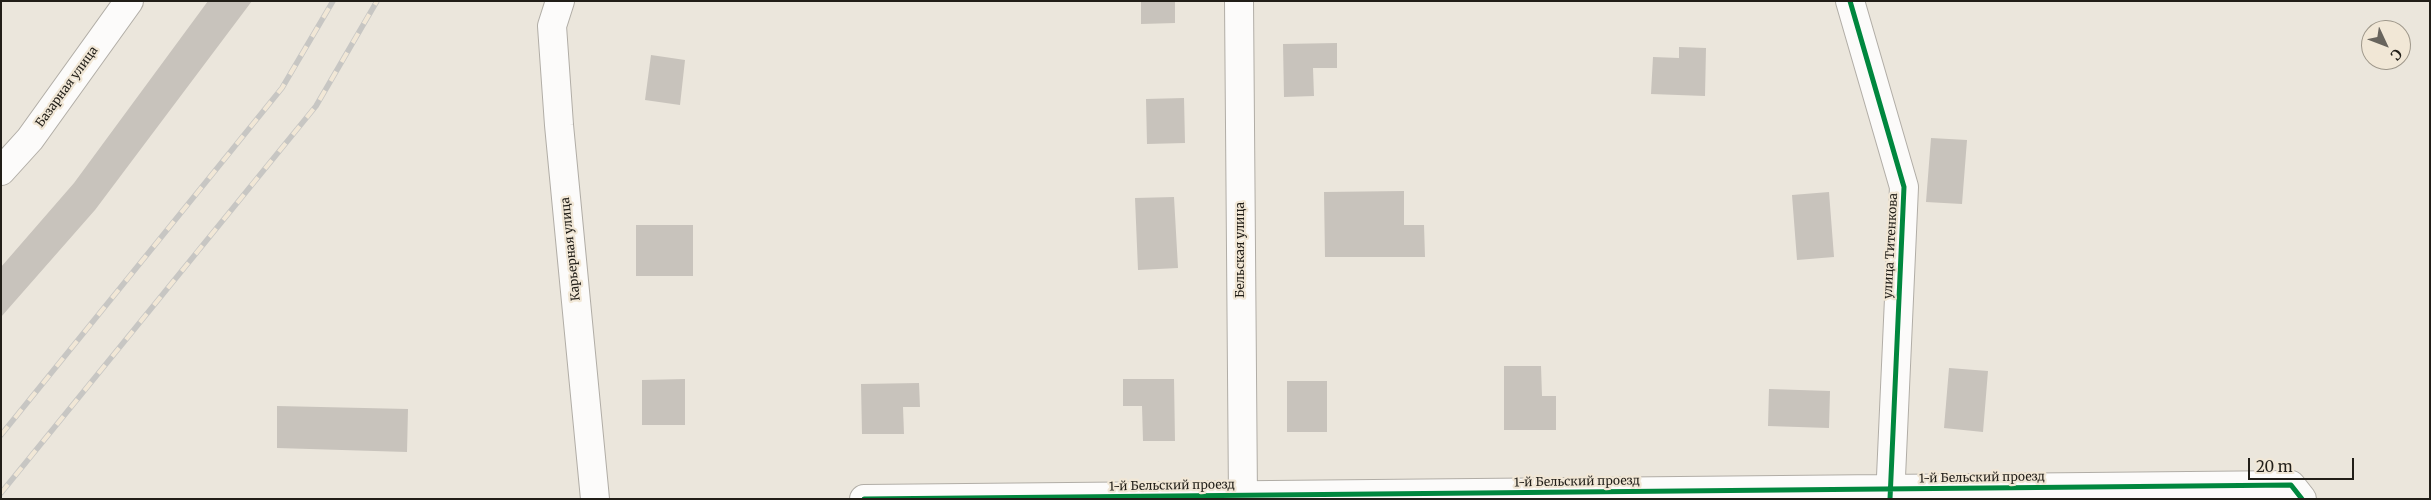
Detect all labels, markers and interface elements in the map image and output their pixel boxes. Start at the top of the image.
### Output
north arrow [2361,20,2411,70]
street label: Базарная улица [33,44,101,130]
text: С [2386,45,2406,64]
street label: улица Титенкова [1881,193,1901,299]
street label: Карьерная улица [558,196,584,302]
street label: Бельская улица [1234,202,1248,298]
scale bar [2251,448,2357,480]
text: 20 m [2256,457,2293,476]
street label: 1-й Бельский проезд [1919,470,2045,486]
street label: 1-й Бельский проезд [1514,474,1640,490]
street label: 1-й Бельский проезд [1109,478,1235,494]

